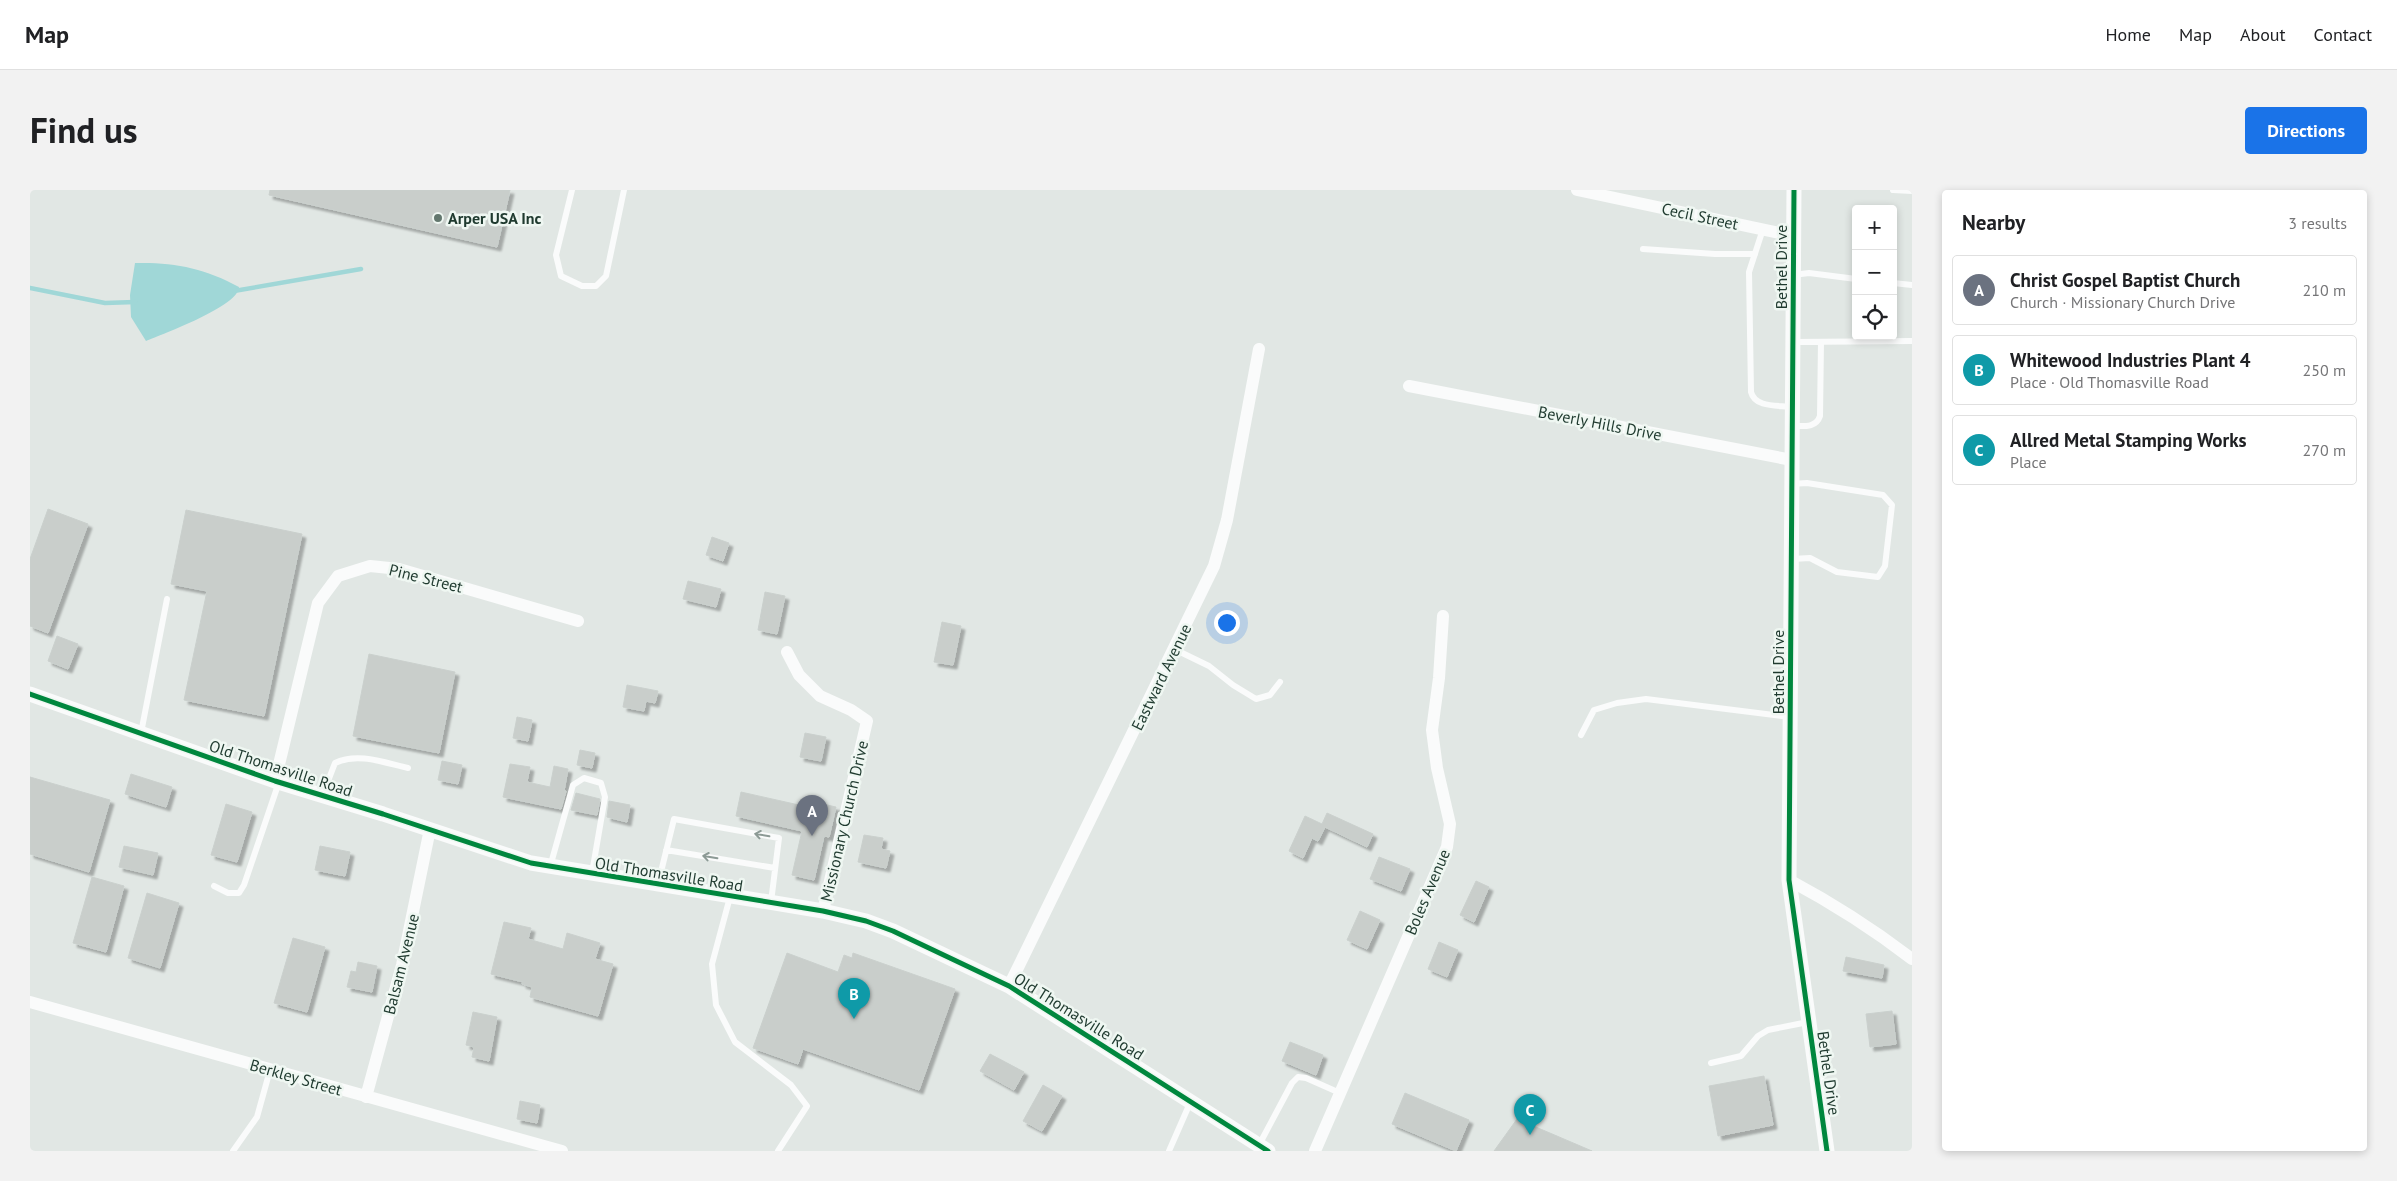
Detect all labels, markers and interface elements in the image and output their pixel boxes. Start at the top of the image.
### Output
text: Map [25,19,69,50]
text: Home [2105,23,2151,46]
text: Map [2179,23,2212,46]
text: About [2240,23,2286,46]
text: Contact [2314,23,2372,46]
text: Find us [30,107,138,153]
button: Directions [2245,107,2367,154]
street label: Cecil Street [1660,198,1741,234]
map controls [1852,205,1897,340]
button: + [1852,205,1897,250]
place label: Arper USA Inc [448,208,542,228]
text: Nearby [1962,209,2025,236]
marker: Arper USA Inc [432,212,444,224]
text: 3 results [2288,213,2347,233]
street label: Bethel Drive [1771,225,1791,309]
button: − [1852,250,1897,295]
text: Christ Gospel Baptist Church [2010,268,2240,292]
text: A [1974,280,1984,300]
text: 210 m [2303,280,2346,300]
text: Church · Missionary Church Drive [2010,292,2235,312]
button: locate [1852,295,1897,340]
text: Whitewood Industries Plant 4 [2010,348,2251,372]
text: B [1974,360,1984,380]
text: 250 m [2303,360,2346,380]
text: Place · Old Thomasville Road [2010,372,2209,392]
street label: Beverly Hills Drive [1537,401,1663,445]
text: Allred Metal Stamping Works [2010,428,2247,452]
text: C [1975,440,1983,460]
text: 270 m [2303,440,2346,460]
text: Place [2010,452,2047,472]
street label: Pine Street [387,559,465,597]
your location [1214,610,1240,636]
street label: Eastward Avenue [1127,620,1195,734]
street label: Bethel Drive [1768,630,1788,714]
street label: Old Thomasville Road [207,735,355,801]
street label: Missionary Church Drive [816,739,872,903]
pin: A [796,795,828,836]
one-way arrow [754,829,770,839]
street label: Boles Avenue [1400,846,1454,938]
street label: Old Thomasville Road [594,852,744,896]
one-way arrow [702,852,718,862]
street label: Balsam Avenue [379,911,423,1017]
street label: Old Thomasville Road [1010,968,1148,1064]
pin: B [838,978,870,1019]
street label: Bethel Drive [1813,1030,1845,1116]
street label: Berkley Street [248,1054,345,1100]
pin: C [1514,1094,1546,1135]

